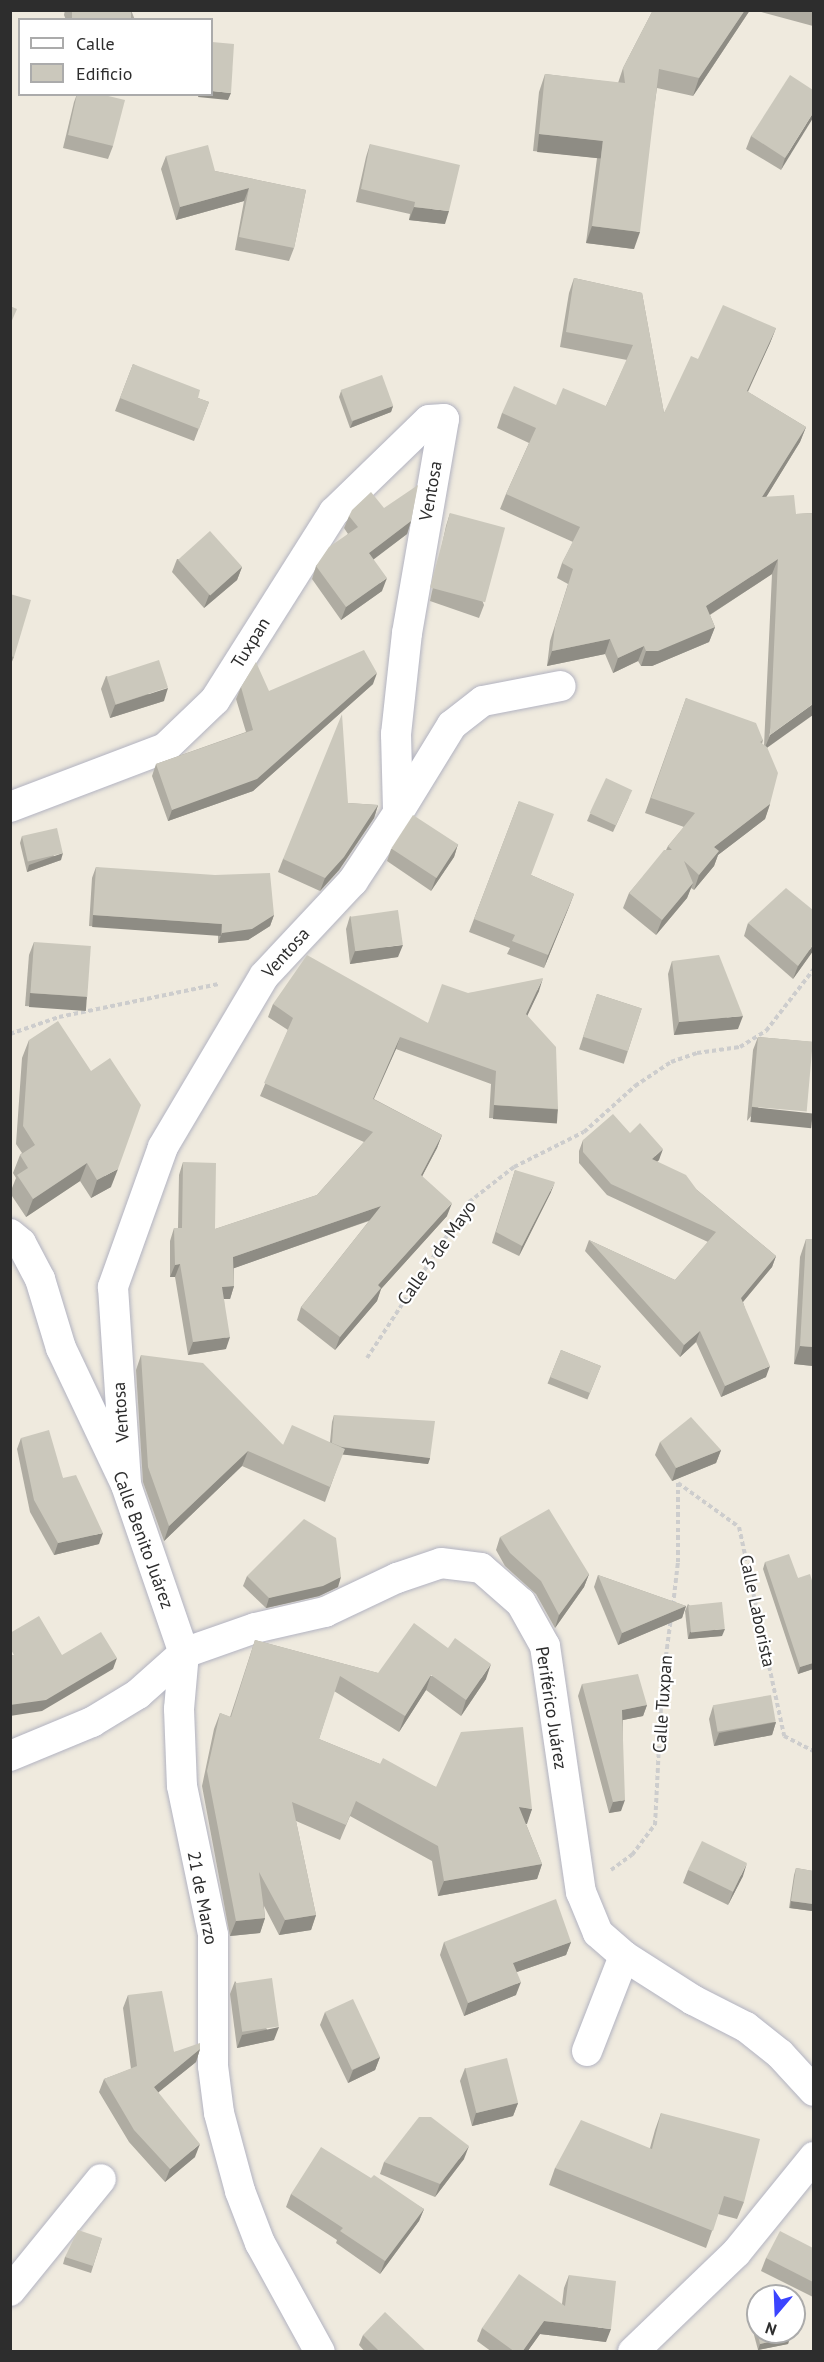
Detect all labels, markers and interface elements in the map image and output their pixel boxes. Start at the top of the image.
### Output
legend [18,18,213,96]
text: Calle [76,32,115,55]
text: Edificio [76,62,132,85]
street label: Ventosa [415,459,447,523]
street label: Tuxpan [227,614,275,672]
street label: Ventosa [258,923,314,983]
street label: Calle 3 de Mayo [393,1197,481,1309]
street label: Ventosa [108,1381,134,1443]
street label: Calle Benito Juárez [108,1468,178,1612]
street label: Calle Laborista [735,1553,779,1669]
street label: Periférico Juárez [531,1645,571,1771]
street label: Calle Tuxpan [649,1654,677,1754]
street label: 21 de Marzo [182,1849,222,1947]
north arrow [746,2284,806,2344]
text: N [763,2318,779,2340]

